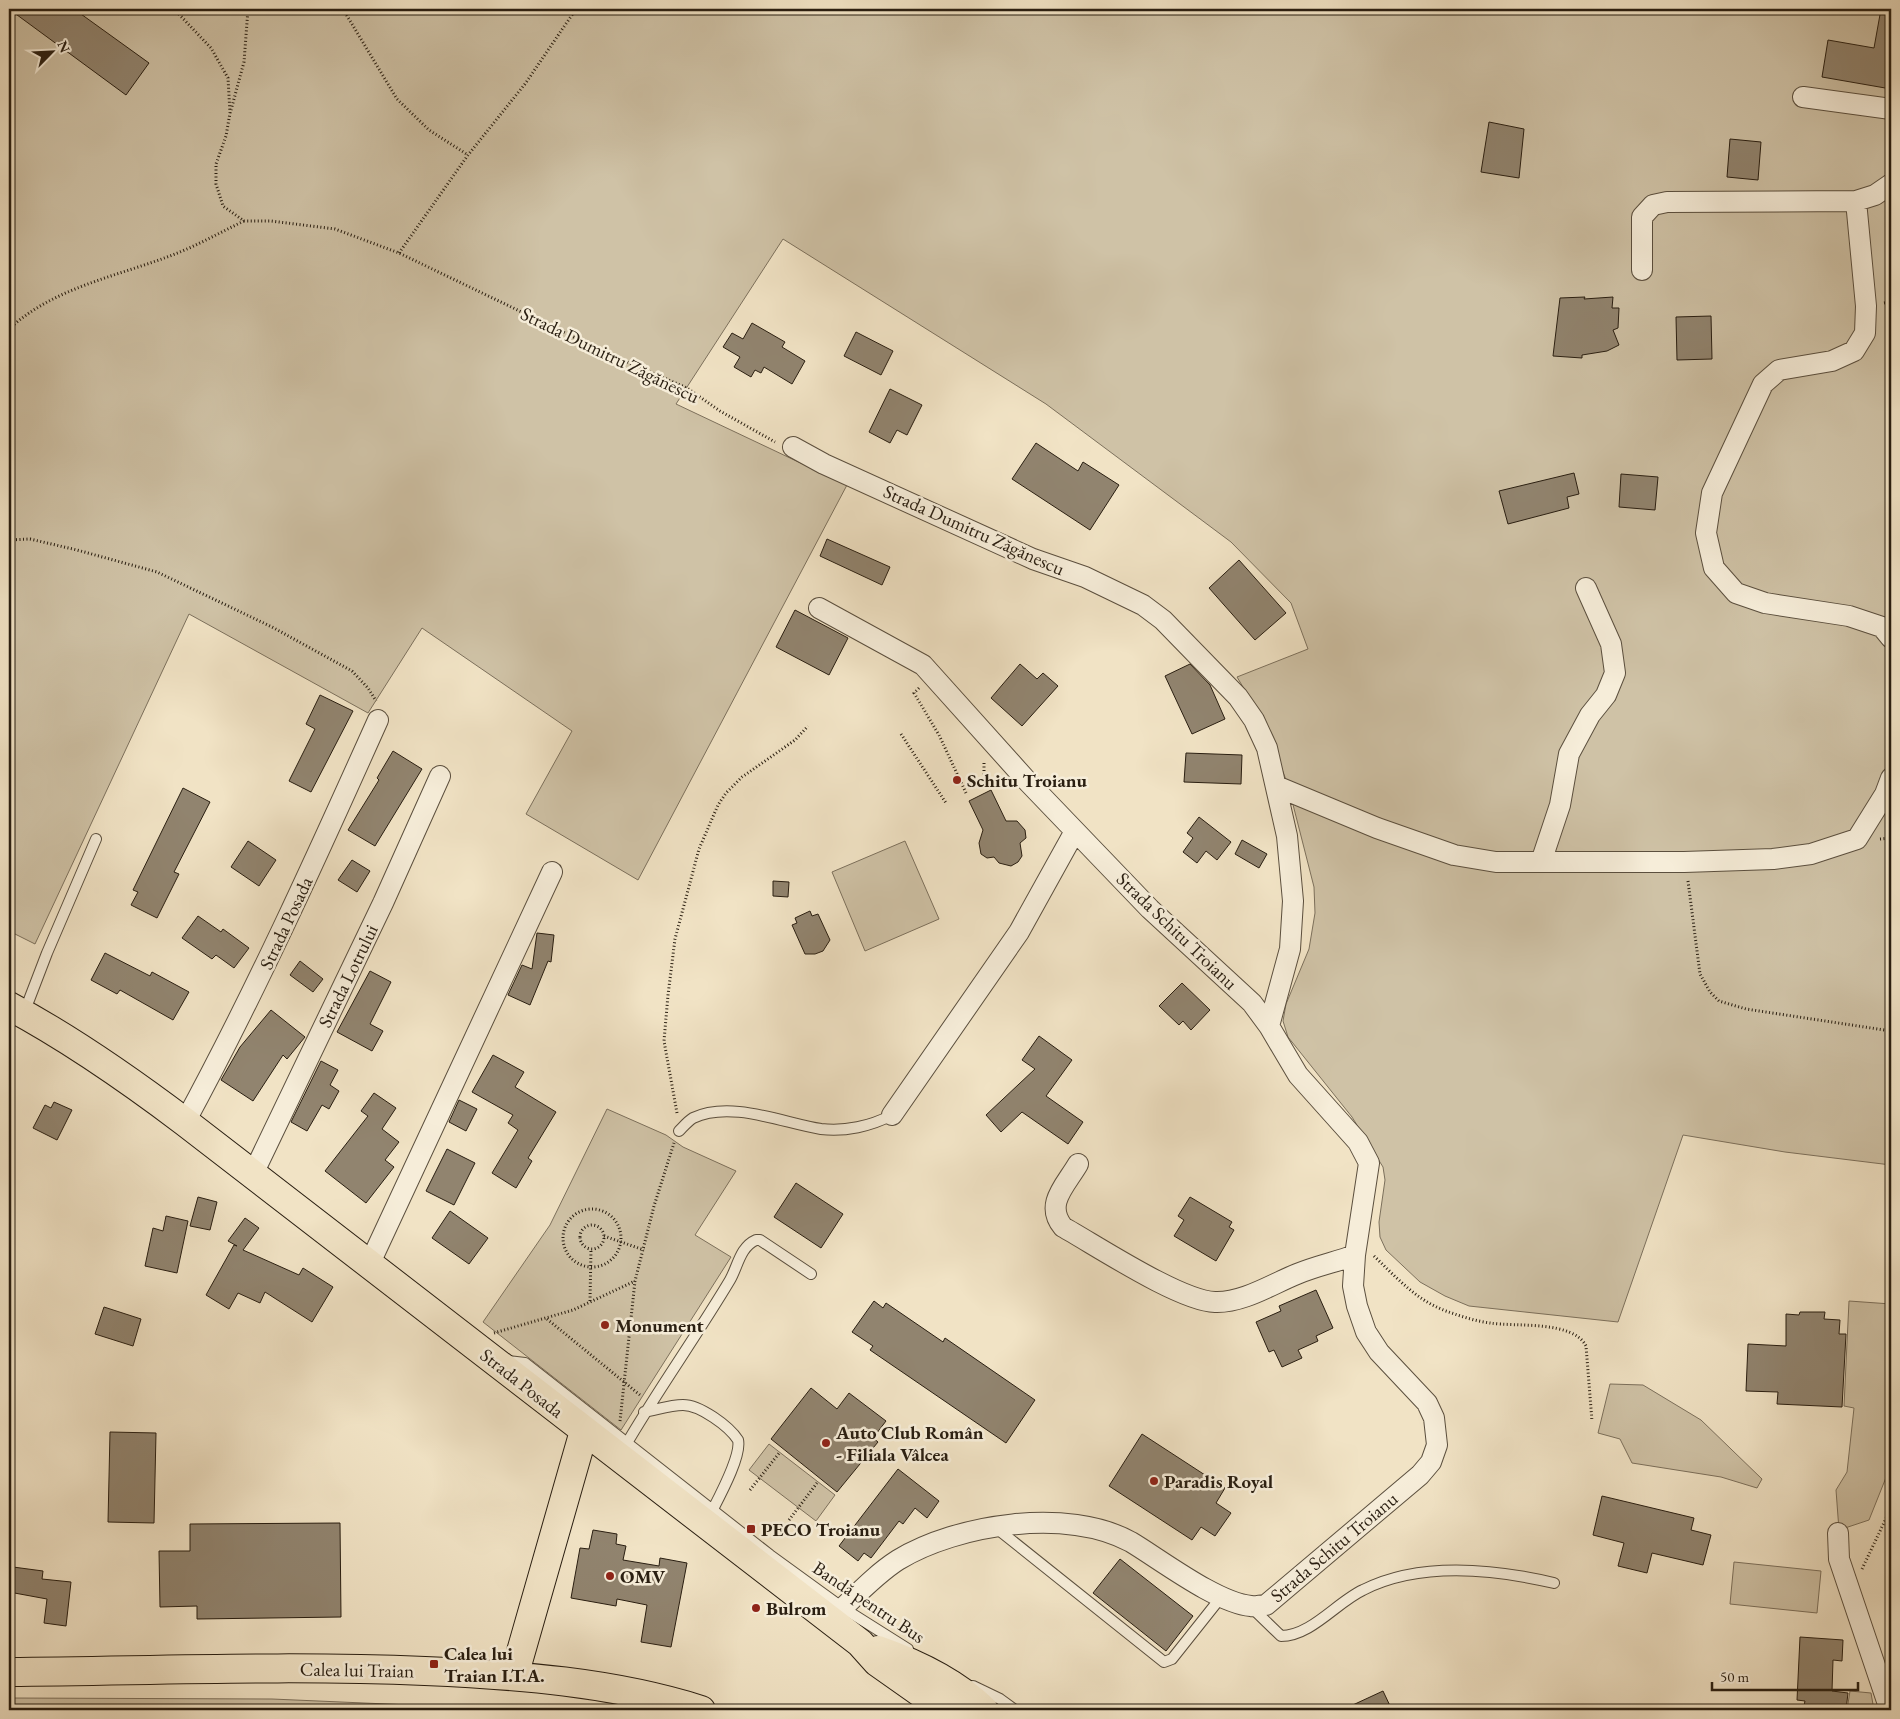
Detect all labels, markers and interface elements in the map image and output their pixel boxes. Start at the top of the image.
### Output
north arrow [28,28,78,78]
text: N [53,38,75,56]
street label: Strada Dumitru Zăgănescu [517,301,703,409]
street label: Strada Dumitru Zăgănescu [879,479,1069,581]
place label: Schitu Troianu [967,768,1088,793]
marker: Schitu Troianu [951,774,963,786]
street label: Strada Schitu Troianu [1111,867,1243,995]
street label: Strada Posada [254,872,319,973]
street label: Strada Lotrului [312,920,384,1032]
place label: Monument [615,1313,704,1338]
marker: Monument [599,1319,611,1331]
street label: Strada Posada [475,1342,569,1424]
place label: Auto Club Român - Filiala Vâlcea [835,1420,984,1467]
marker: Auto Club Român - Filiala Vâlcea [820,1437,832,1449]
place label: Paradis Royal [1164,1469,1274,1494]
marker: Paradis Royal [1148,1475,1160,1487]
street label: Strada Schitu Troianu [1265,1486,1403,1608]
place label: PECO Troianu [761,1517,881,1542]
marker: PECO Troianu [745,1523,757,1535]
street label: Bandă pentru Bus [808,1555,930,1649]
place label: OMV [620,1564,666,1589]
marker: OMV [604,1570,616,1582]
place label: Bulrom [766,1596,827,1621]
marker: Bulrom [750,1602,762,1614]
place label: Calea lui Traian I.T.A. [444,1641,545,1688]
street label: Calea lui Traian [300,1657,414,1683]
marker: Calea lui Traian I.T.A. [428,1658,440,1670]
scale bar [1712,1659,1859,1691]
text: 50 m [1720,1667,1749,1686]

